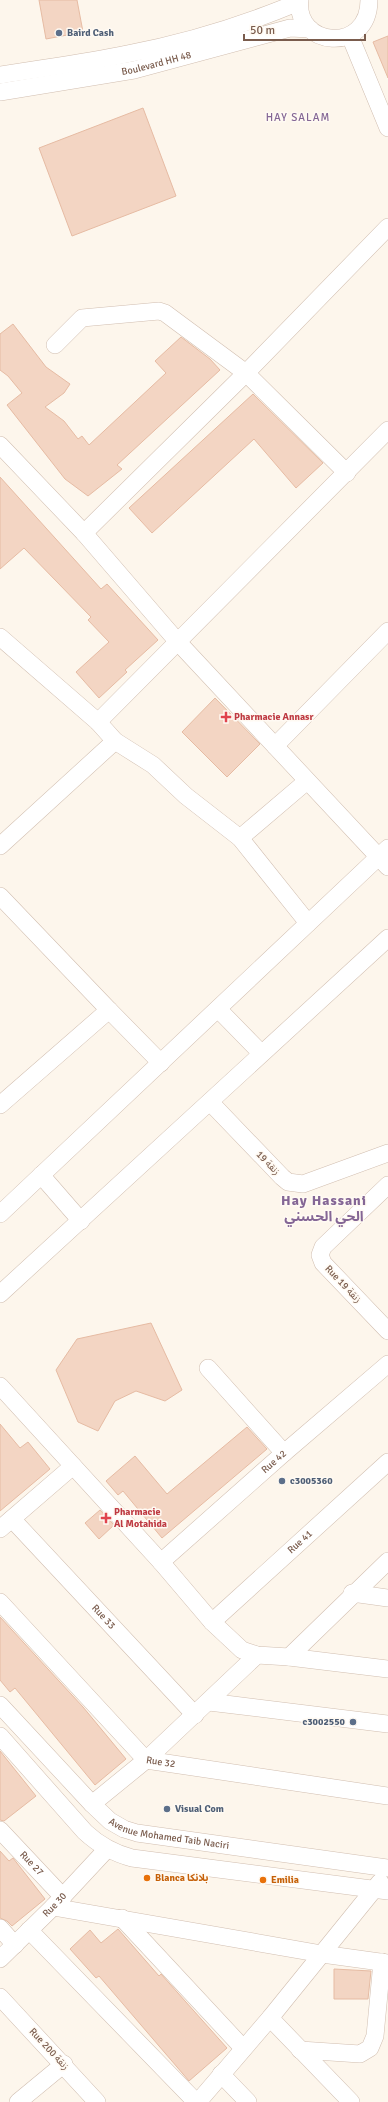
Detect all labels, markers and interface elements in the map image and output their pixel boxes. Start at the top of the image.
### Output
scale bar [244,16,365,42]
text: 50 m [250,23,275,38]
place label: Baird Cash [67,27,114,39]
marker: Baird Cash [54,28,64,38]
street label: Boulevard HH 48 [121,49,193,78]
district label: HAY SALAM [266,111,330,124]
place label: Pharmacie Annasr [234,711,313,723]
marker: Pharmacie Annasr [221,712,231,722]
street label: 19 زنقة [254,1148,283,1178]
district label: Hay Hassani الحي الحسني [281,1192,367,1227]
street label: Rue 19 زنقة [322,1263,364,1305]
street label: Rue 42 [259,1448,289,1476]
place label: c3005360 [290,1475,333,1487]
marker: c3005360 [277,1476,287,1486]
place label: Pharmacie Al Motahida [114,1506,167,1530]
marker: Pharmacie Al Motahida [101,1513,111,1523]
street label: Rue 41 [285,1528,315,1556]
street label: Rue 33 [89,1602,118,1632]
place label: c3002550 [302,1716,346,1728]
marker: c3002550 [348,1717,358,1727]
street label: Rue 32 [145,1754,176,1770]
place label: Visual Com [175,1803,224,1815]
marker: Visual Com [162,1804,172,1814]
street label: Avenue Mohamed Taib Naciri [107,1816,230,1852]
street label: Rue 27 [17,1849,46,1878]
place label: Blanca بلانكا [155,1872,208,1884]
marker: Blanca بلانكا [142,1873,152,1883]
place label: Emilia [271,1874,299,1886]
marker: Emilia [258,1875,268,1885]
street label: Rue 30 [40,1890,69,1920]
street label: Rue 200 زنقة [27,2026,72,2073]

